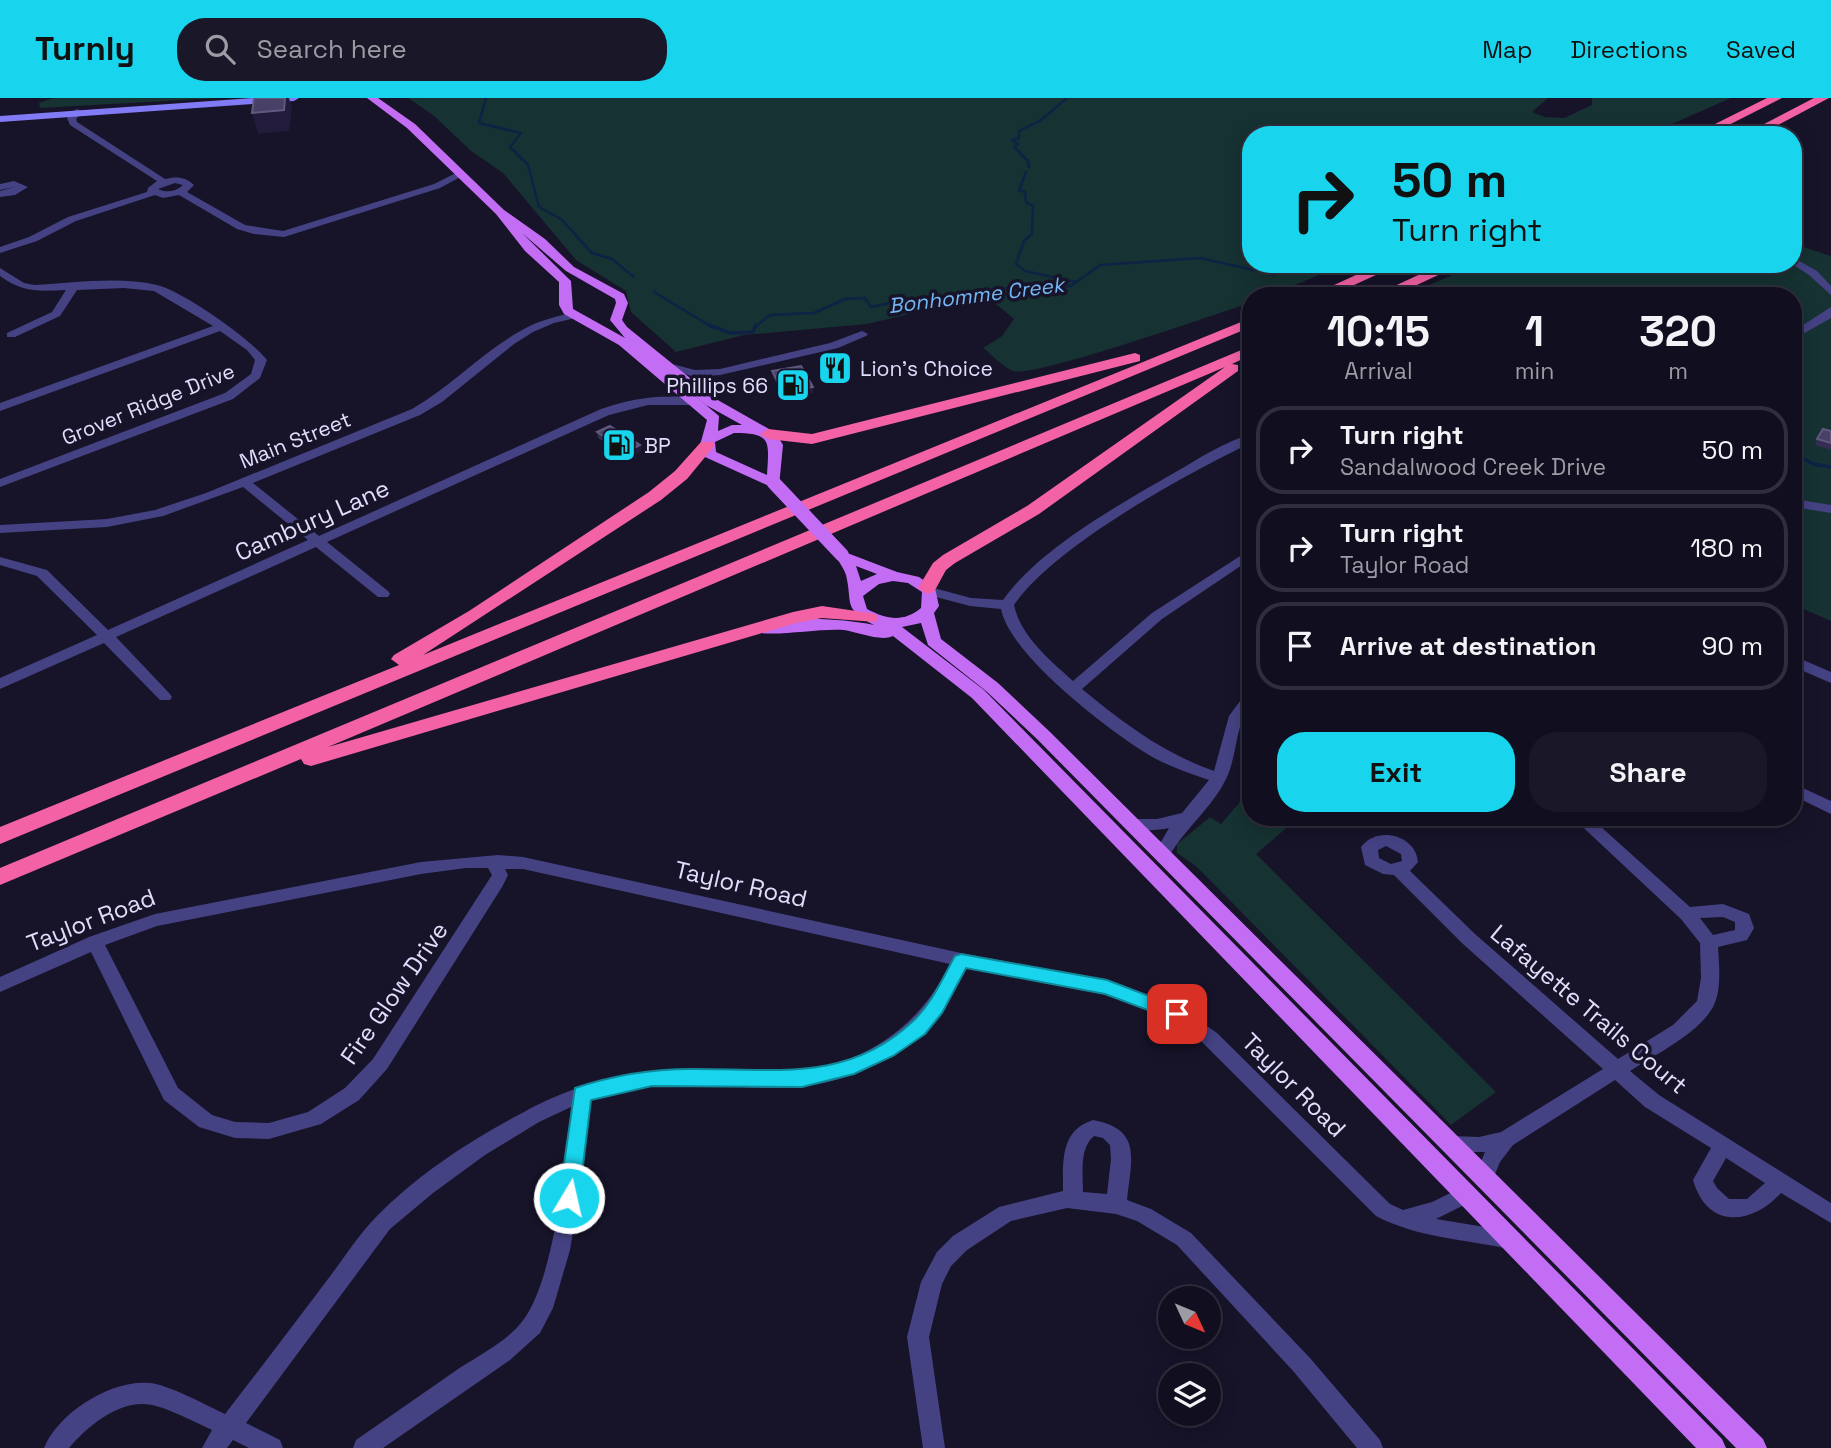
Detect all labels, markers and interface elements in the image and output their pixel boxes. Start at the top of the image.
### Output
search box [177,18,667,81]
text: Turnly [35,28,135,70]
icon: search [201,30,239,68]
text: Search here [257,32,407,66]
text: Map [1482,34,1532,65]
text: Directions [1570,34,1688,65]
text: Saved [1726,34,1796,65]
text: 50 m [1392,149,1507,211]
icon: right [1277,154,1368,245]
text: Turn right [1392,210,1542,250]
water label: Bonhomme Creek [887,271,1068,319]
text: 10:15 [1327,305,1430,358]
text: 1 [1525,305,1544,358]
text: 320 [1639,305,1717,358]
restaurant icon: Lion's Choice [816,349,854,387]
place label: Lion's Choice [860,355,993,382]
text: Arrival [1344,356,1413,386]
text: min [1515,356,1554,386]
text: m [1668,356,1688,386]
street label: Grover Ridge Drive [58,357,238,451]
fuel station icon: Phillips 66 [774,366,812,404]
place label: Phillips 66 [666,372,768,399]
street label: Main Street [235,405,355,475]
text: Turn right [1340,418,1464,452]
fuel station icon: BP [600,426,638,464]
icon: right [1281,431,1319,469]
place label: BP [644,432,671,459]
text: 50 m [1702,433,1763,467]
text: Sandalwood Creek Drive [1340,452,1606,482]
street label: Cambury Lane [230,472,394,568]
text: Turn right [1340,516,1464,550]
icon: right [1281,529,1319,567]
text: 180 m [1690,531,1763,565]
text: Taylor Road [1340,550,1469,580]
icon: arrive [1281,627,1319,665]
text: Arrive at destination [1340,629,1597,663]
text: 90 m [1701,629,1763,663]
button: Exit [1277,732,1515,812]
button: Share [1529,732,1767,812]
street label: Taylor Road [672,854,810,914]
street label: Taylor Road [22,881,160,959]
street label: Fire Glow Drive [333,916,455,1070]
street label: Lafayette Trails Court [1484,917,1694,1101]
pin [1147,984,1207,1044]
icon: arrive [1158,995,1196,1033]
street label: Taylor Road [1235,1026,1353,1144]
position arrow [532,1161,606,1235]
north arrow [1158,1286,1222,1349]
map controls [1158,1286,1221,1426]
button: layers [1158,1363,1221,1426]

